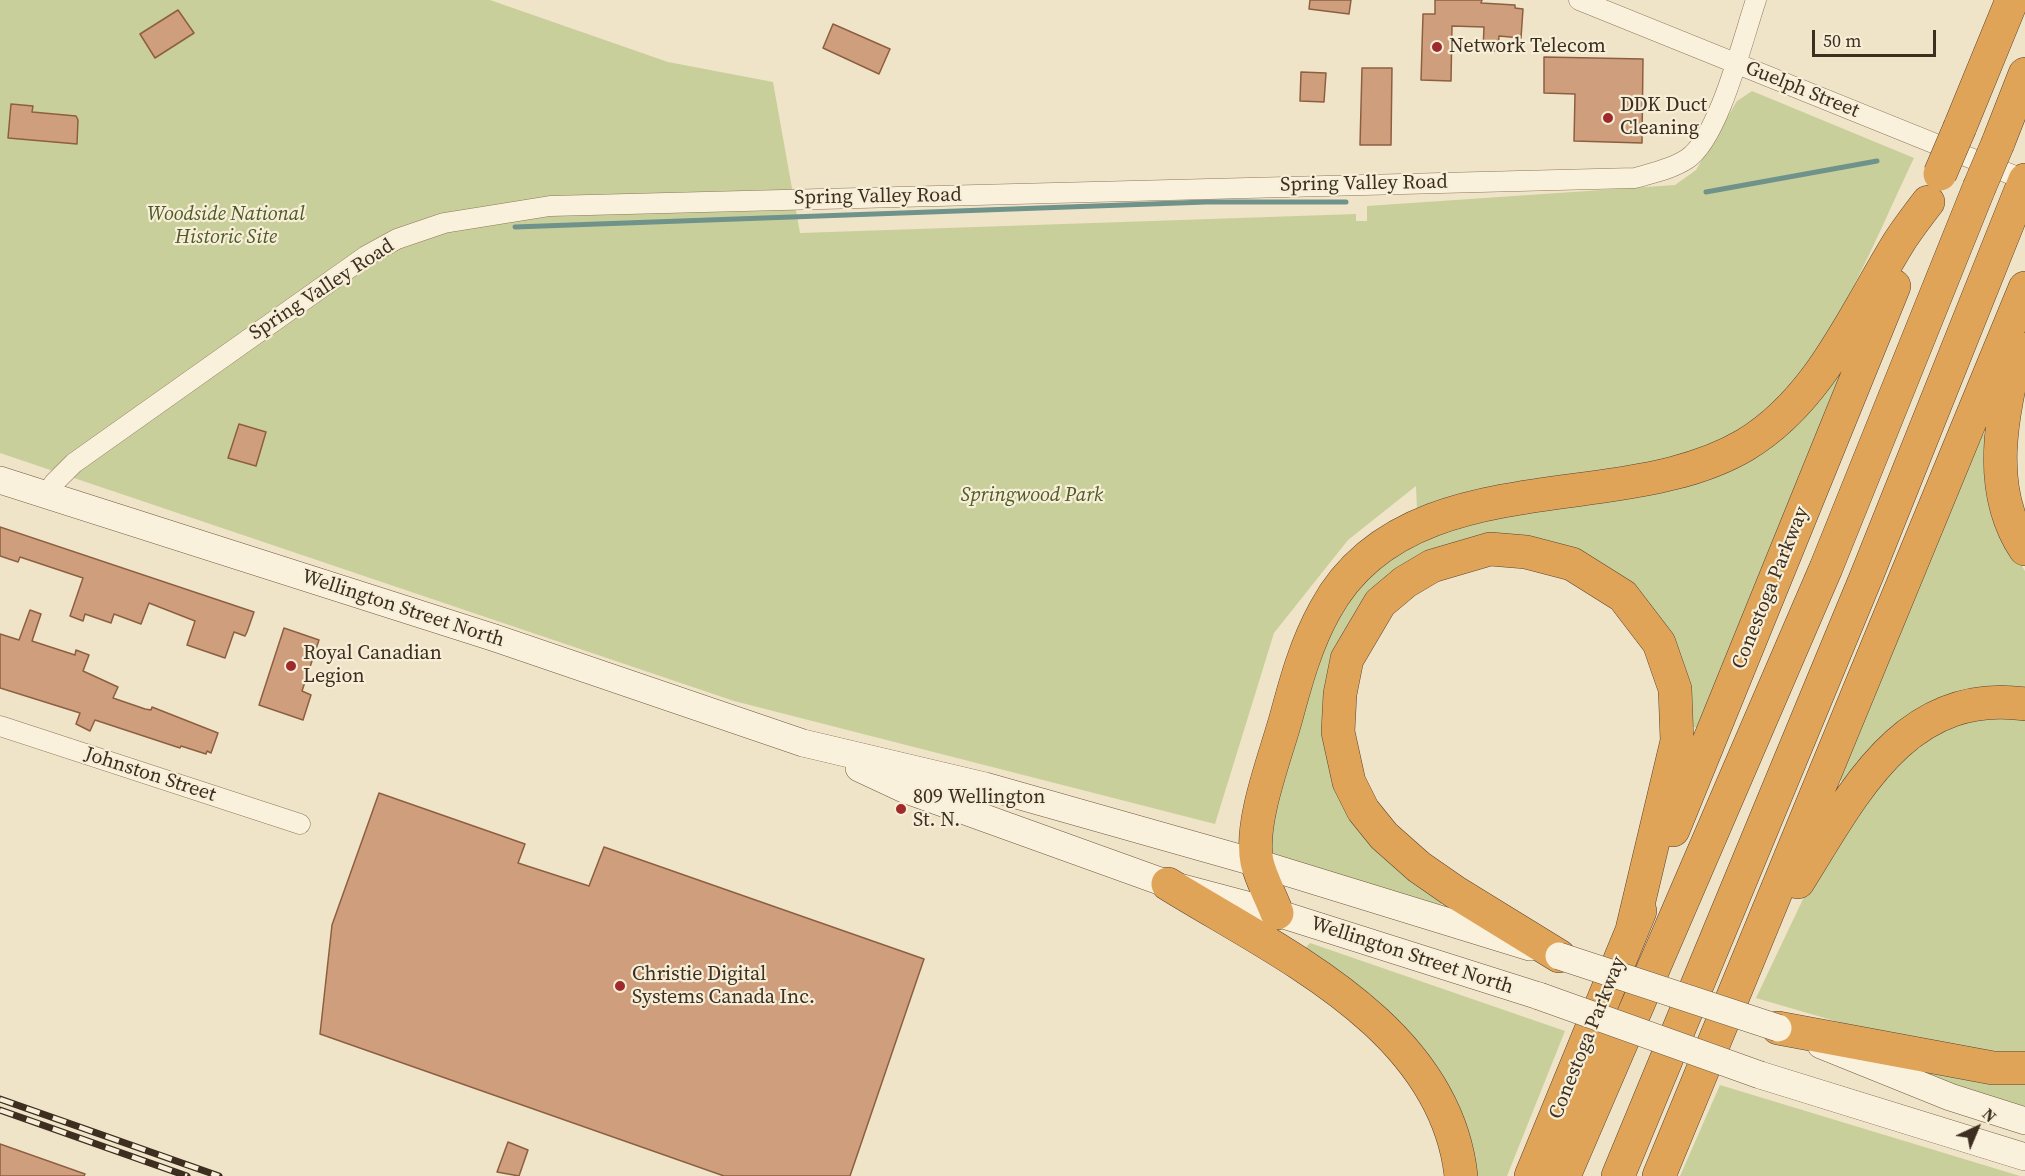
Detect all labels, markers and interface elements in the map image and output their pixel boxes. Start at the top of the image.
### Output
scale bar [1815,18,1940,56]
text: 50 m [1823,28,1861,53]
place label: Network Telecom [1449,35,1606,59]
marker: Network Telecom [1430,40,1444,54]
street label: Guelph Street [1742,56,1862,124]
place label: DDK Duct Cleaning [1620,94,1707,141]
marker: DDK Duct Cleaning [1601,111,1615,125]
street label: Spring Valley Road [1280,171,1448,197]
street label: Spring Valley Road [794,184,962,210]
park label: Woodside National Historic Site [147,203,305,250]
street label: Spring Valley Road [245,234,399,346]
park label: Springwood Park [961,484,1103,508]
street label: Conestoga Parkway [1727,503,1815,673]
street label: Wellington Street North [299,565,507,653]
place label: Royal Canadian Legion [303,642,442,689]
marker: Royal Canadian Legion [284,659,298,673]
street label: Johnston Street [81,742,219,808]
place label: 809 Wellington St. N. [913,786,1045,833]
marker: 809 Wellington St. N. [894,802,908,816]
street label: Wellington Street North [1308,912,1516,1000]
street label: Conestoga Parkway [1544,953,1632,1123]
place label: Christie Digital Systems Canada Inc. [632,963,815,1010]
marker: Christie Digital Systems Canada Inc. [613,979,627,993]
north arrow [1947,1098,2007,1158]
text: N [1978,1103,2001,1127]

